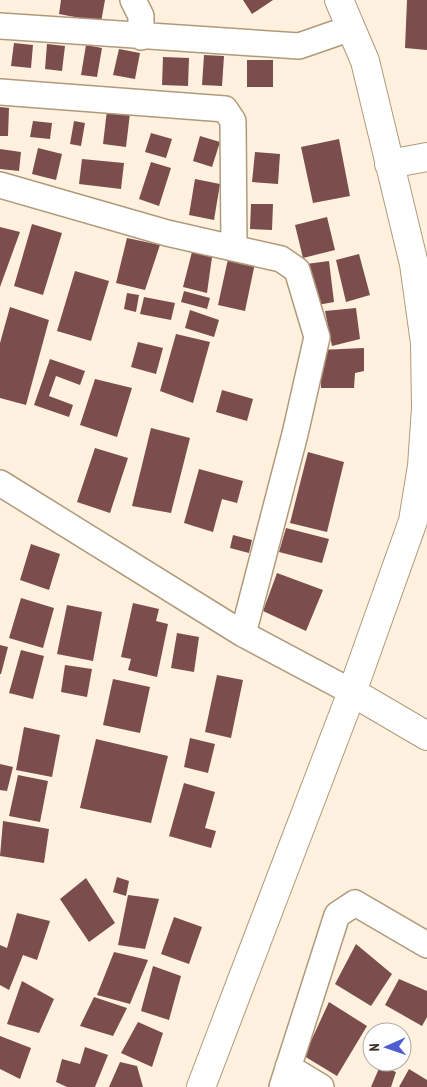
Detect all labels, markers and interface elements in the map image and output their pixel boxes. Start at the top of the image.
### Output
north arrow [362,1022,412,1072]
text: N [365,1043,383,1052]

